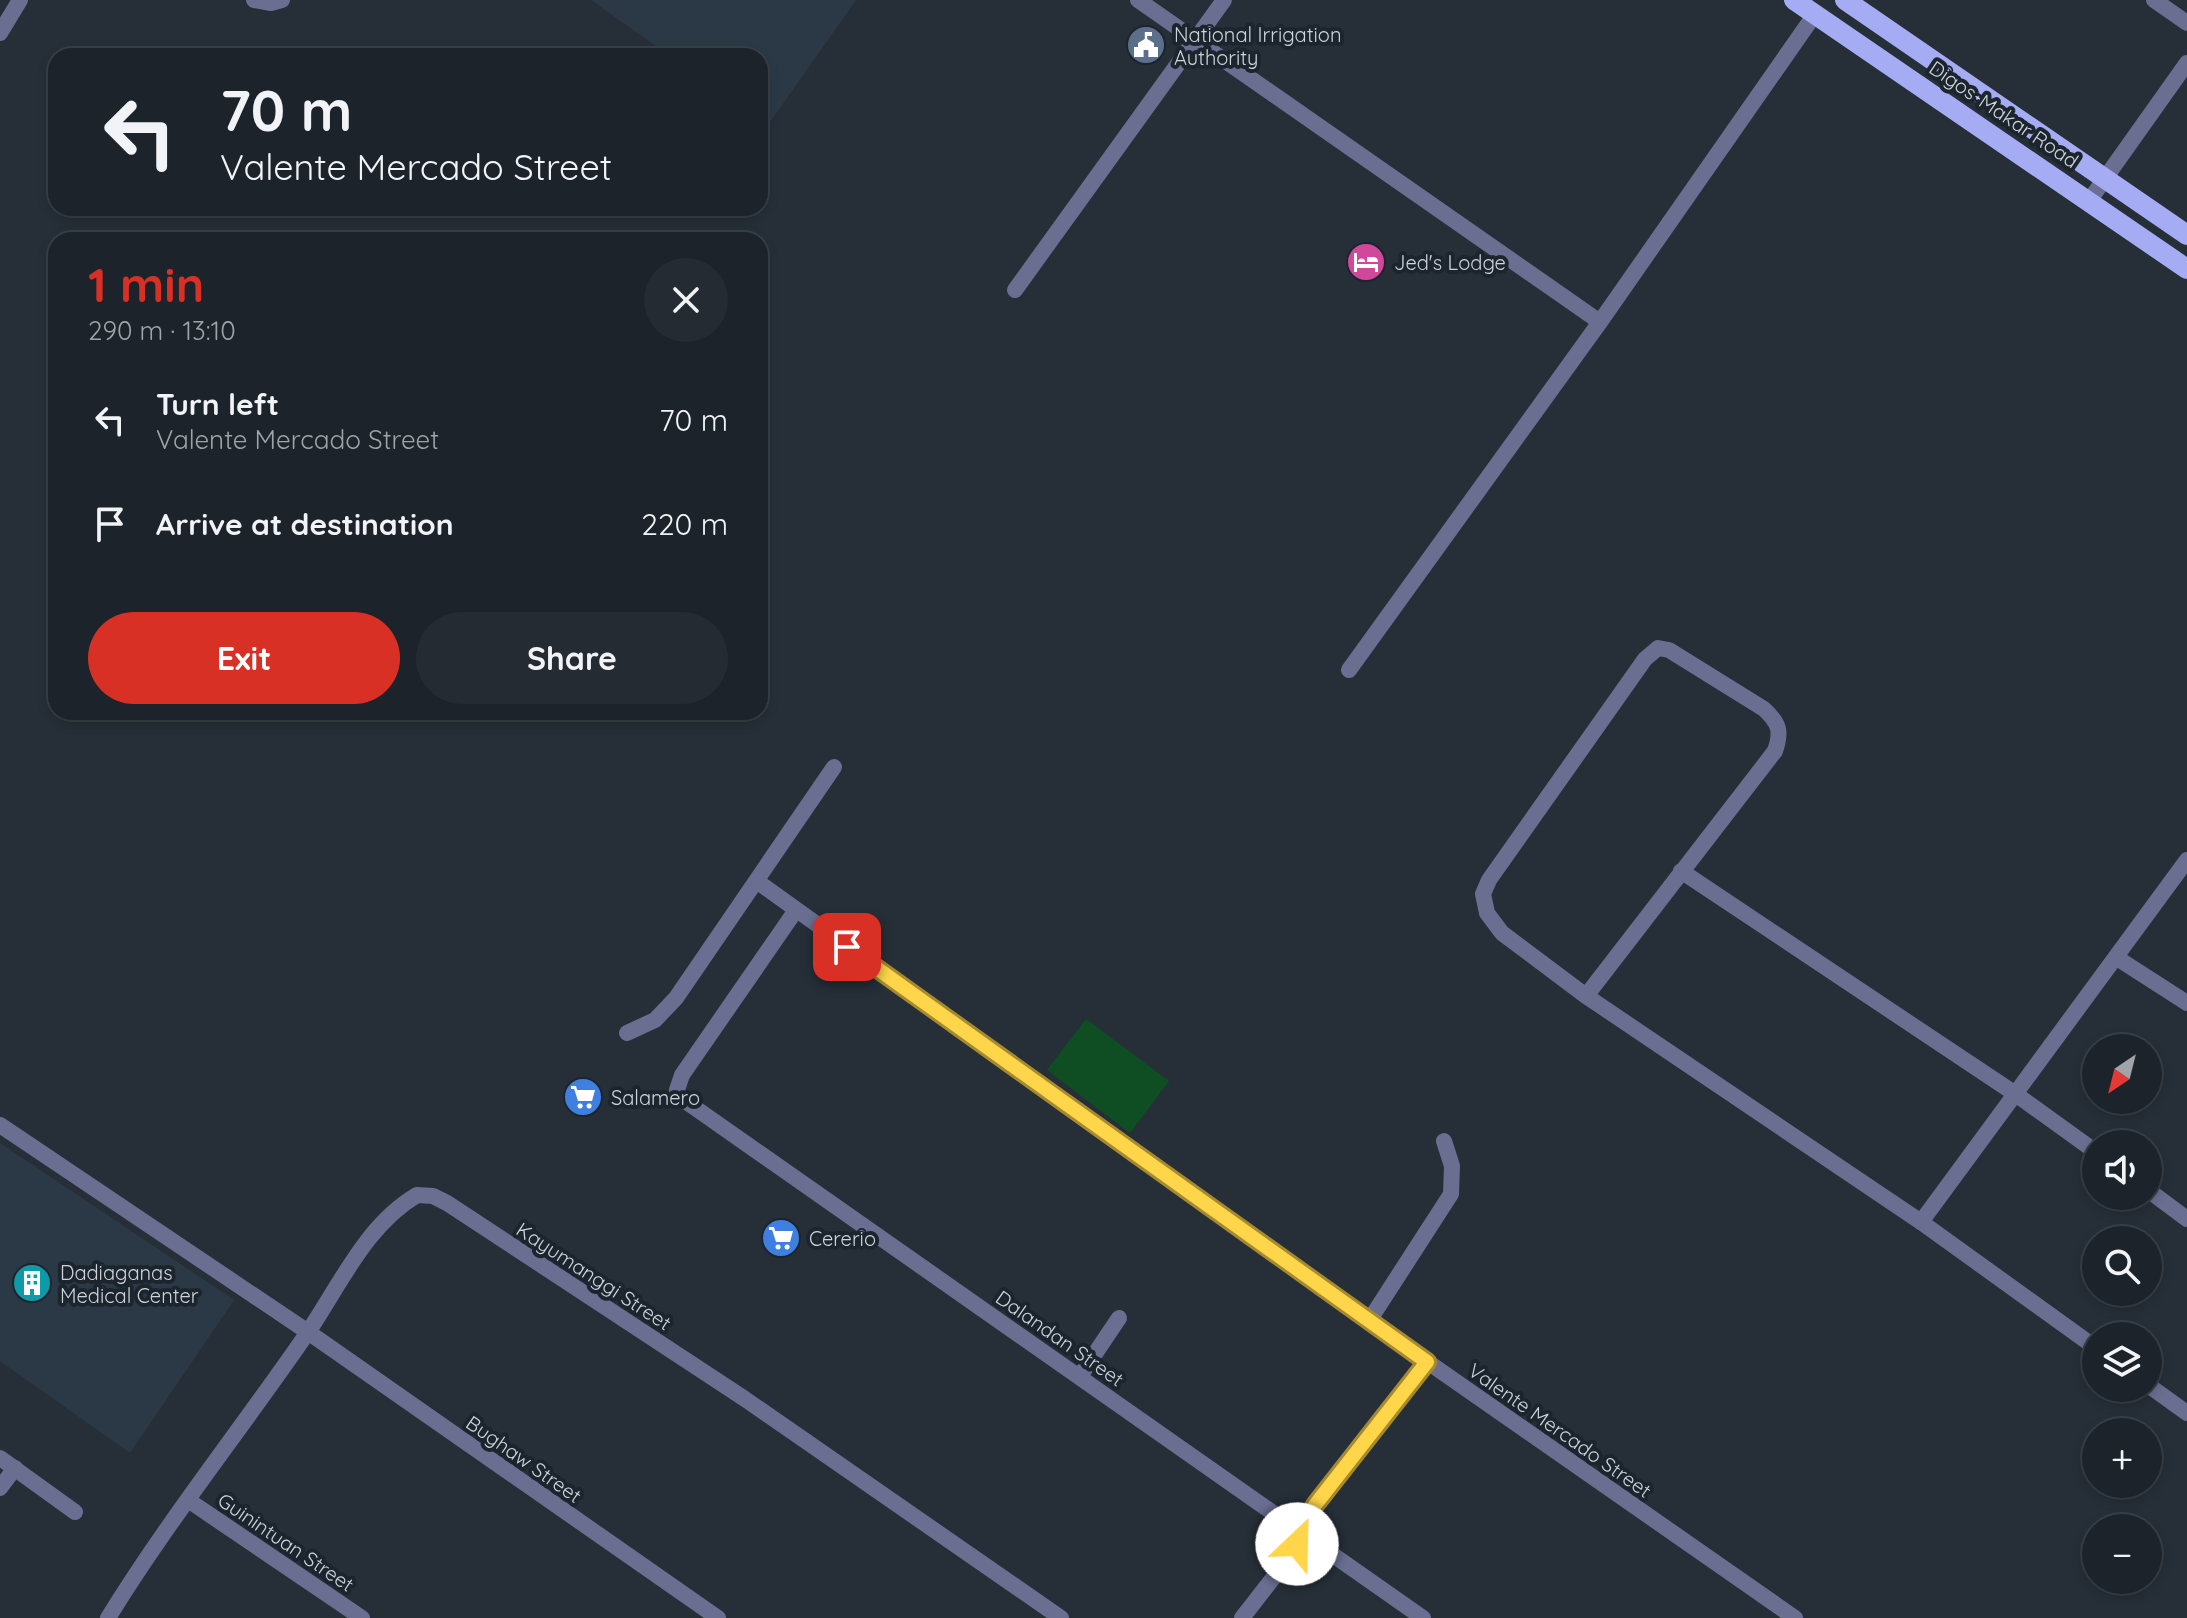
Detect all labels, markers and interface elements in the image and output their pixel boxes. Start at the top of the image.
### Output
place label: National Irrigation Authority [1174,22,1341,70]
public building icon: National Irrigation Authority [1125,24,1167,66]
street label: Digos-Makar Road [1925,55,2083,173]
text: 70 m [220,75,352,145]
icon: left [88,80,192,184]
text: Valente Mercado Street [220,144,612,189]
hotel icon: Jed's Lodge [1345,241,1387,283]
place label: Jed's Lodge [1394,250,1506,275]
text: 1 min [88,254,204,314]
button: close [644,258,728,342]
text: 290 m · 13:10 [88,314,236,347]
text: Turn left [156,385,279,423]
icon: left [88,398,132,442]
text: 70 m [659,401,728,439]
text: Valente Mercado Street [156,423,439,456]
icon: arrive [88,502,132,546]
text: Arrive at destination [156,505,454,543]
text: 220 m [641,505,728,543]
button: Exit [88,612,400,704]
button: Share [416,612,728,704]
pin [813,913,881,981]
icon: arrive [825,925,869,969]
north arrow [2082,1034,2162,1114]
map controls [2082,1034,2162,1594]
supermarket icon: Salamero [562,1076,604,1118]
place label: Salamero [611,1085,700,1110]
button: sound [2082,1130,2162,1210]
street label: Kayumanggi Street [512,1217,676,1336]
supermarket icon: Cererio [760,1217,802,1259]
place label: Cererio [809,1226,876,1251]
button: search [2082,1226,2162,1306]
place label: Dadiaganas Medical Center [60,1260,199,1308]
building icon: Dadiaganas Medical Center [11,1262,53,1304]
street label: Dalandan Street [991,1285,1129,1392]
button: layers [2082,1322,2162,1402]
street label: Valente Mercado Street [1464,1357,1657,1503]
street label: Bughaw Street [461,1410,587,1508]
button: + [2082,1418,2162,1498]
street label: Guinintuan Street [213,1487,359,1597]
position arrow [1255,1502,1339,1586]
button: − [2082,1514,2162,1594]

